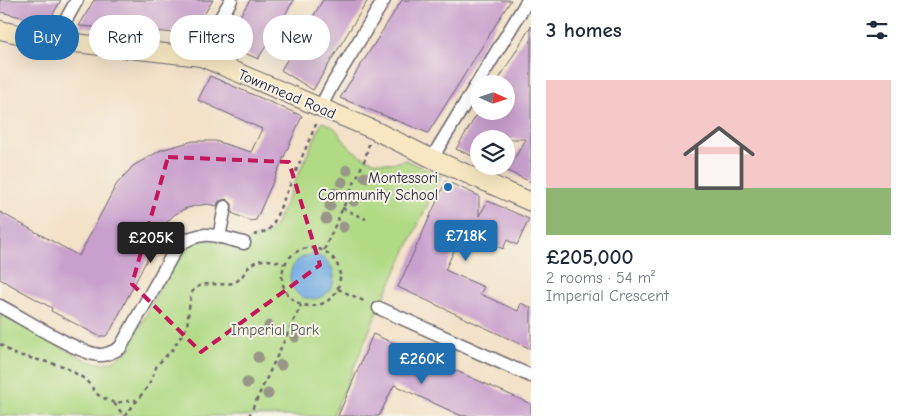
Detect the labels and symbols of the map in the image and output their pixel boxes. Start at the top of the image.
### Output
street label: Townmead Road [235,65,339,123]
north arrow [470,75,515,120]
place label: Montessori Community School [318,169,438,204]
marker: Montessori Community School [442,181,454,193]
pin: £718K [431,220,501,262]
pin: £205K [116,222,186,264]
park label: Imperial Park [231,321,320,339]
pin: £260K [387,342,457,385]

